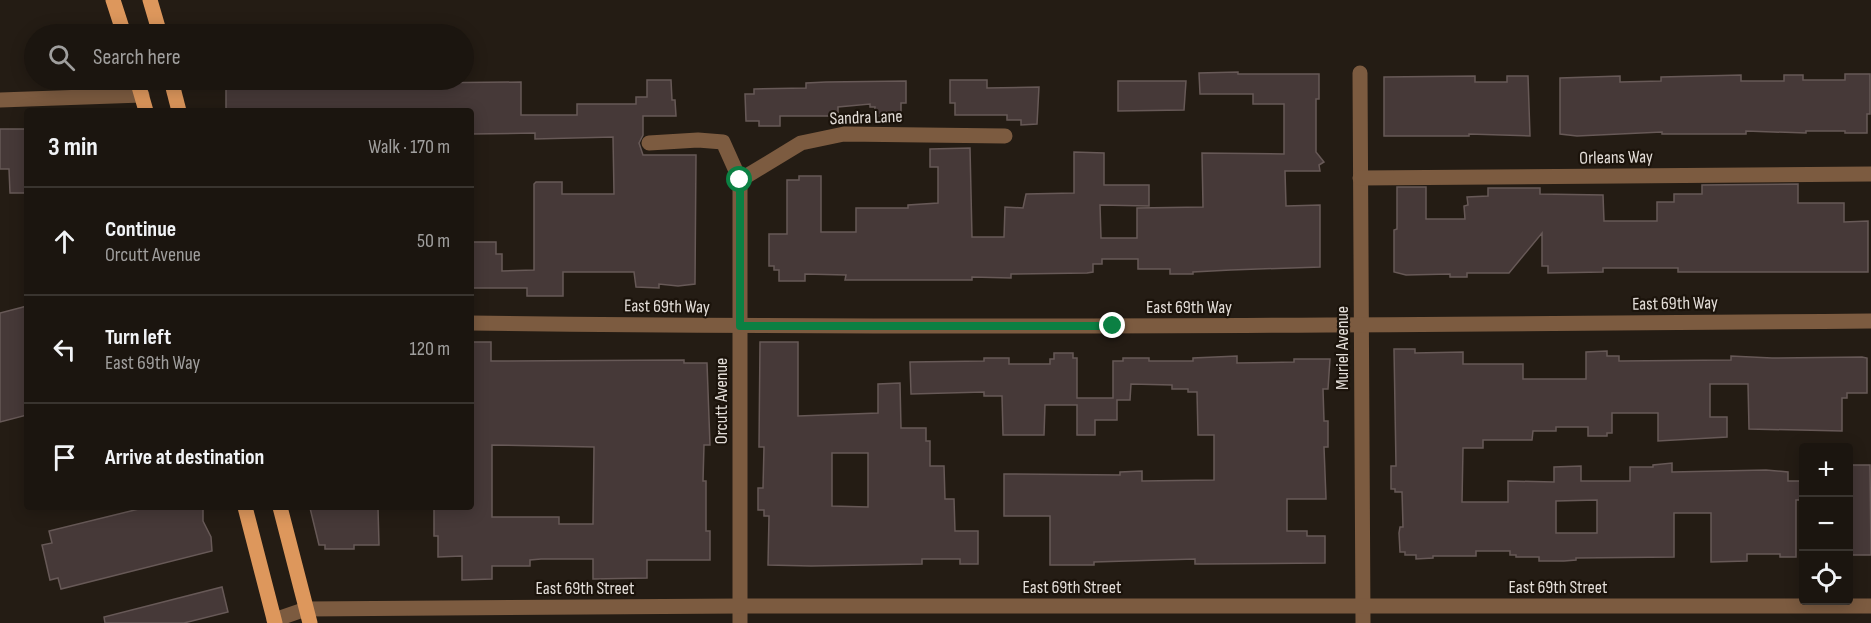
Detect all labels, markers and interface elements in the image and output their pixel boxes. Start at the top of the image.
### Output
search box [24,24,474,90]
icon: search [45,41,78,74]
text: Search here [93,44,180,71]
street label: Sandra Lane [829,106,903,129]
text: 3 min [48,132,98,163]
text: Walk · 170 m [368,135,450,159]
street label: Orleans Way [1579,146,1653,169]
route start [726,166,752,192]
text: Continue [105,216,176,243]
icon: ahead [48,225,81,258]
text: 50 m [417,229,450,253]
text: Orcutt Avenue [105,243,201,267]
street label: East 69th Way [1632,292,1718,315]
street label: East 69th Way [624,295,710,318]
street label: East 69th Way [1146,297,1232,318]
street label: Muriel Avenue [1332,306,1353,390]
route end [1099,312,1125,338]
text: Turn left [105,324,171,351]
icon: left [48,333,81,366]
text: 120 m [410,337,450,361]
text: East 69th Way [105,351,200,375]
street label: Orcutt Avenue [711,358,732,444]
icon: arrive [48,441,81,474]
map controls [1799,443,1853,605]
button: + [1799,443,1853,497]
text: Arrive at destination [105,444,264,471]
button: − [1799,497,1853,551]
button: locate [1799,551,1853,605]
street label: East 69th Street [1023,577,1122,598]
street label: East 69th Street [1509,577,1608,598]
street label: East 69th Street [536,578,635,599]

